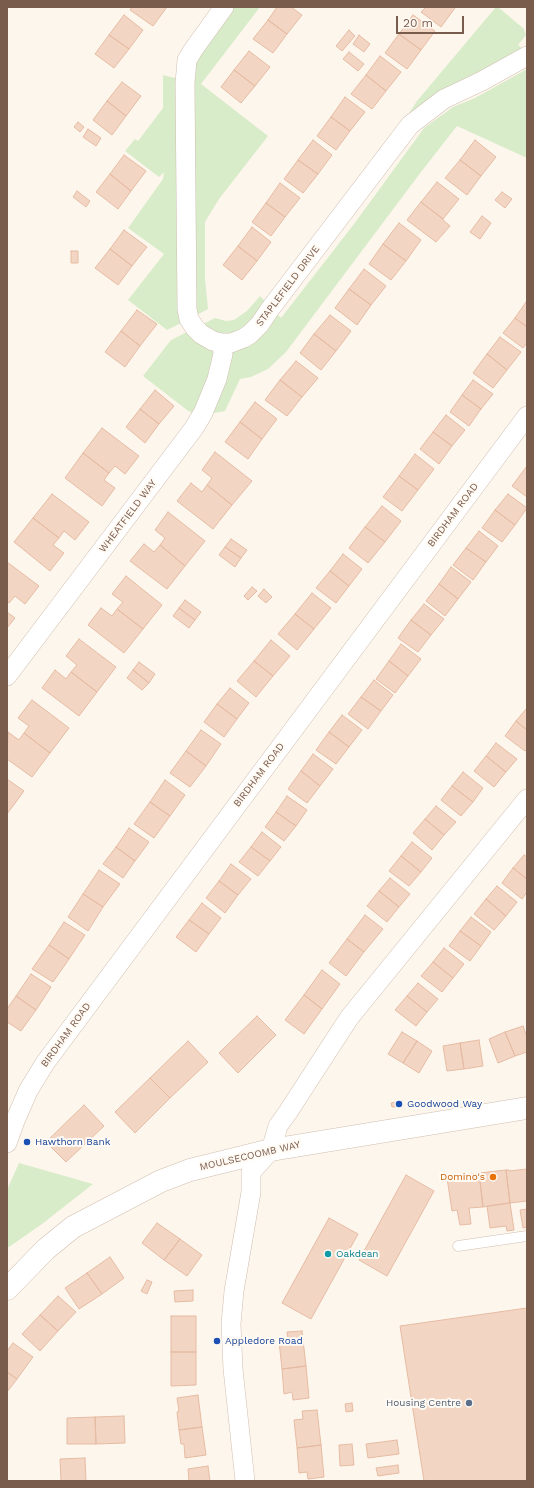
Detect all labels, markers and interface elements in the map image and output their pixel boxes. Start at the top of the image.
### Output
scale bar [398,8,466,34]
text: 20 m [403,16,433,30]
street label: STAPLEFIELD DRIVE [254,243,322,329]
street label: WHEATFIELD WAY [97,477,159,555]
street label: BIRDHAM ROAD [425,481,481,549]
street label: BIRDHAM ROAD [231,741,287,809]
street label: BIRDHAM ROAD [39,1000,93,1070]
place label: Goodwood Way [407,1098,482,1110]
marker: Goodwood Way [394,1099,404,1109]
place label: Hawthorn Bank [35,1136,110,1148]
marker: Hawthorn Bank [22,1137,32,1147]
street label: MOULSECOOMB WAY [199,1139,301,1173]
place label: Domino's [440,1171,485,1183]
marker: Domino's [488,1172,498,1182]
place label: Oakdean [336,1248,379,1260]
marker: Oakdean [323,1249,333,1259]
place label: Appledore Road [225,1335,303,1347]
marker: Appledore Road [212,1336,222,1346]
place label: Housing Centre [386,1397,461,1409]
marker: Housing Centre [464,1398,474,1408]

